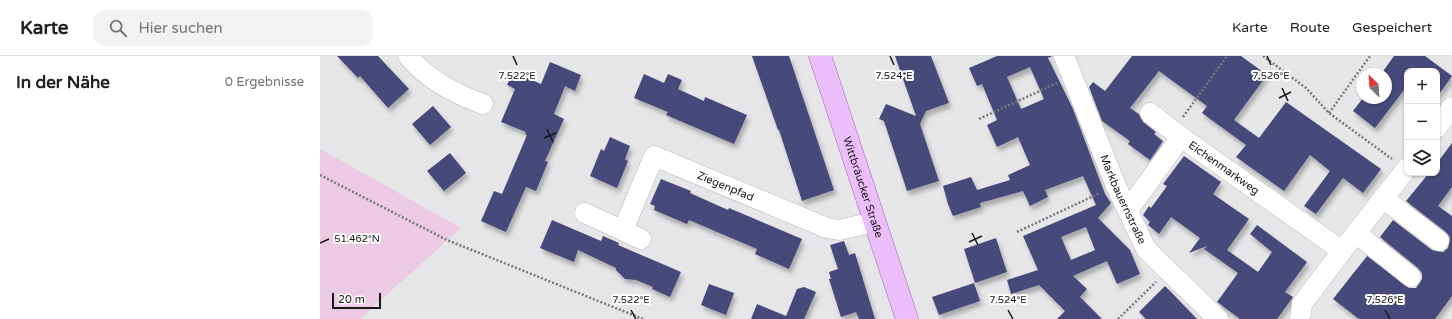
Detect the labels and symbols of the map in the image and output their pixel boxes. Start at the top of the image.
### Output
north arrow [1356,68,1392,104]
text: 7.522°E [498,70,536,82]
text: 7.524°E [875,70,913,82]
text: 7.526°E [1252,70,1290,82]
street label: Wittbräucker Straße [840,135,886,239]
street label: Eichenmarkweg [1186,138,1262,197]
street label: Markbauernstraße [1097,153,1149,246]
street label: Ziegenpfad [695,169,756,204]
text: 51.462°N [334,233,380,245]
scale bar [332,291,381,310]
text: 7.522°E [612,294,650,306]
text: 7.524°E [989,294,1027,306]
text: 7.526°E [1366,294,1404,306]

